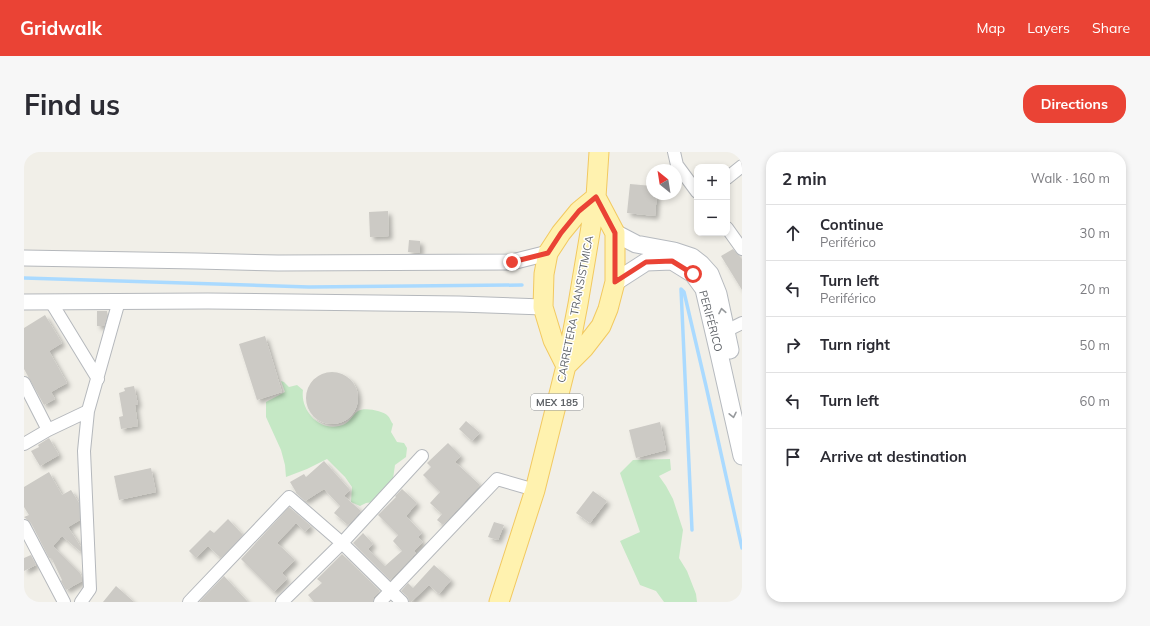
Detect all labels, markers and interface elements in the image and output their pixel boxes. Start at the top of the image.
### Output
text: Gridwalk [20,16,102,40]
text: Map [976,19,1005,37]
text: Layers [1027,19,1070,37]
text: Share [1092,19,1130,37]
button: Directions [1023,85,1126,123]
text: Find us [24,87,120,122]
north arrow [646,164,682,200]
map controls [694,164,730,236]
button: + [694,164,730,200]
text: 2 min [782,168,827,189]
text: Walk · 160 m [1031,170,1110,186]
button: − [694,200,730,236]
text: Continue [820,215,883,234]
icon: ahead [782,222,804,244]
text: 30 m [1080,225,1110,241]
street label: CARRETERA TRANSISTMICA [554,234,596,384]
text: Periférico [820,234,876,250]
route end [503,253,521,271]
route start [684,265,702,283]
text: Turn left [820,271,879,290]
icon: left [782,278,804,300]
text: 20 m [1080,281,1110,297]
street label: PERIFÉRICO [696,289,726,353]
text: Periférico [820,290,876,306]
one-way arrow [718,307,726,314]
icon: right [782,334,804,356]
text: Turn right [820,335,890,354]
text: 50 m [1080,337,1110,353]
icon: left [782,390,804,412]
text: Turn left [820,391,879,410]
text: 60 m [1080,393,1110,409]
road number: MEX 185 [531,394,583,410]
one-way arrow [728,412,736,418]
icon: arrive [782,446,804,468]
text: Arrive at destination [820,447,967,466]

